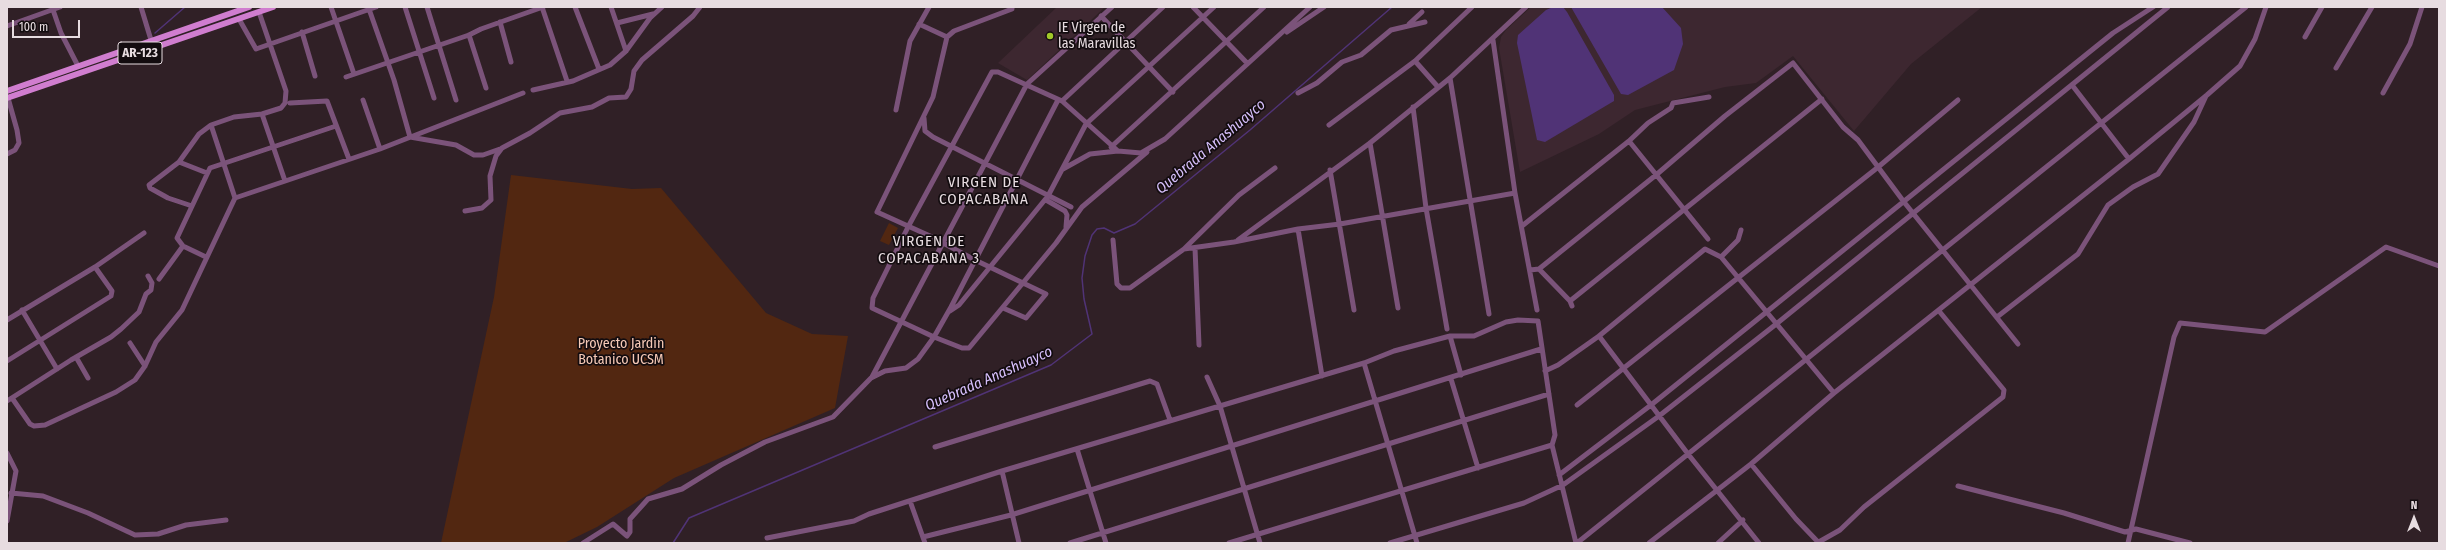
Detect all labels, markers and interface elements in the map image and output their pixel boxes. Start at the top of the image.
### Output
scale bar [14,12,82,38]
text: 100 m [19,20,48,34]
place label: IE Virgen de las Maravillas [1058,20,1135,52]
marker: IE Virgen de las Maravillas [1045,31,1055,41]
road number: AR-123 [118,42,162,64]
water label: Quebrada Anashuayco [1153,96,1269,198]
district label: VIRGEN DE COPACABANA [939,174,1029,209]
district label: VIRGEN DE COPACABANA 3 [878,233,980,268]
park label: Proyecto Jardin Botanico UCSM [578,336,664,368]
water label: Quebrada Anashuayco [923,343,1055,415]
north arrow [2394,498,2434,538]
text: N [2411,499,2417,512]

